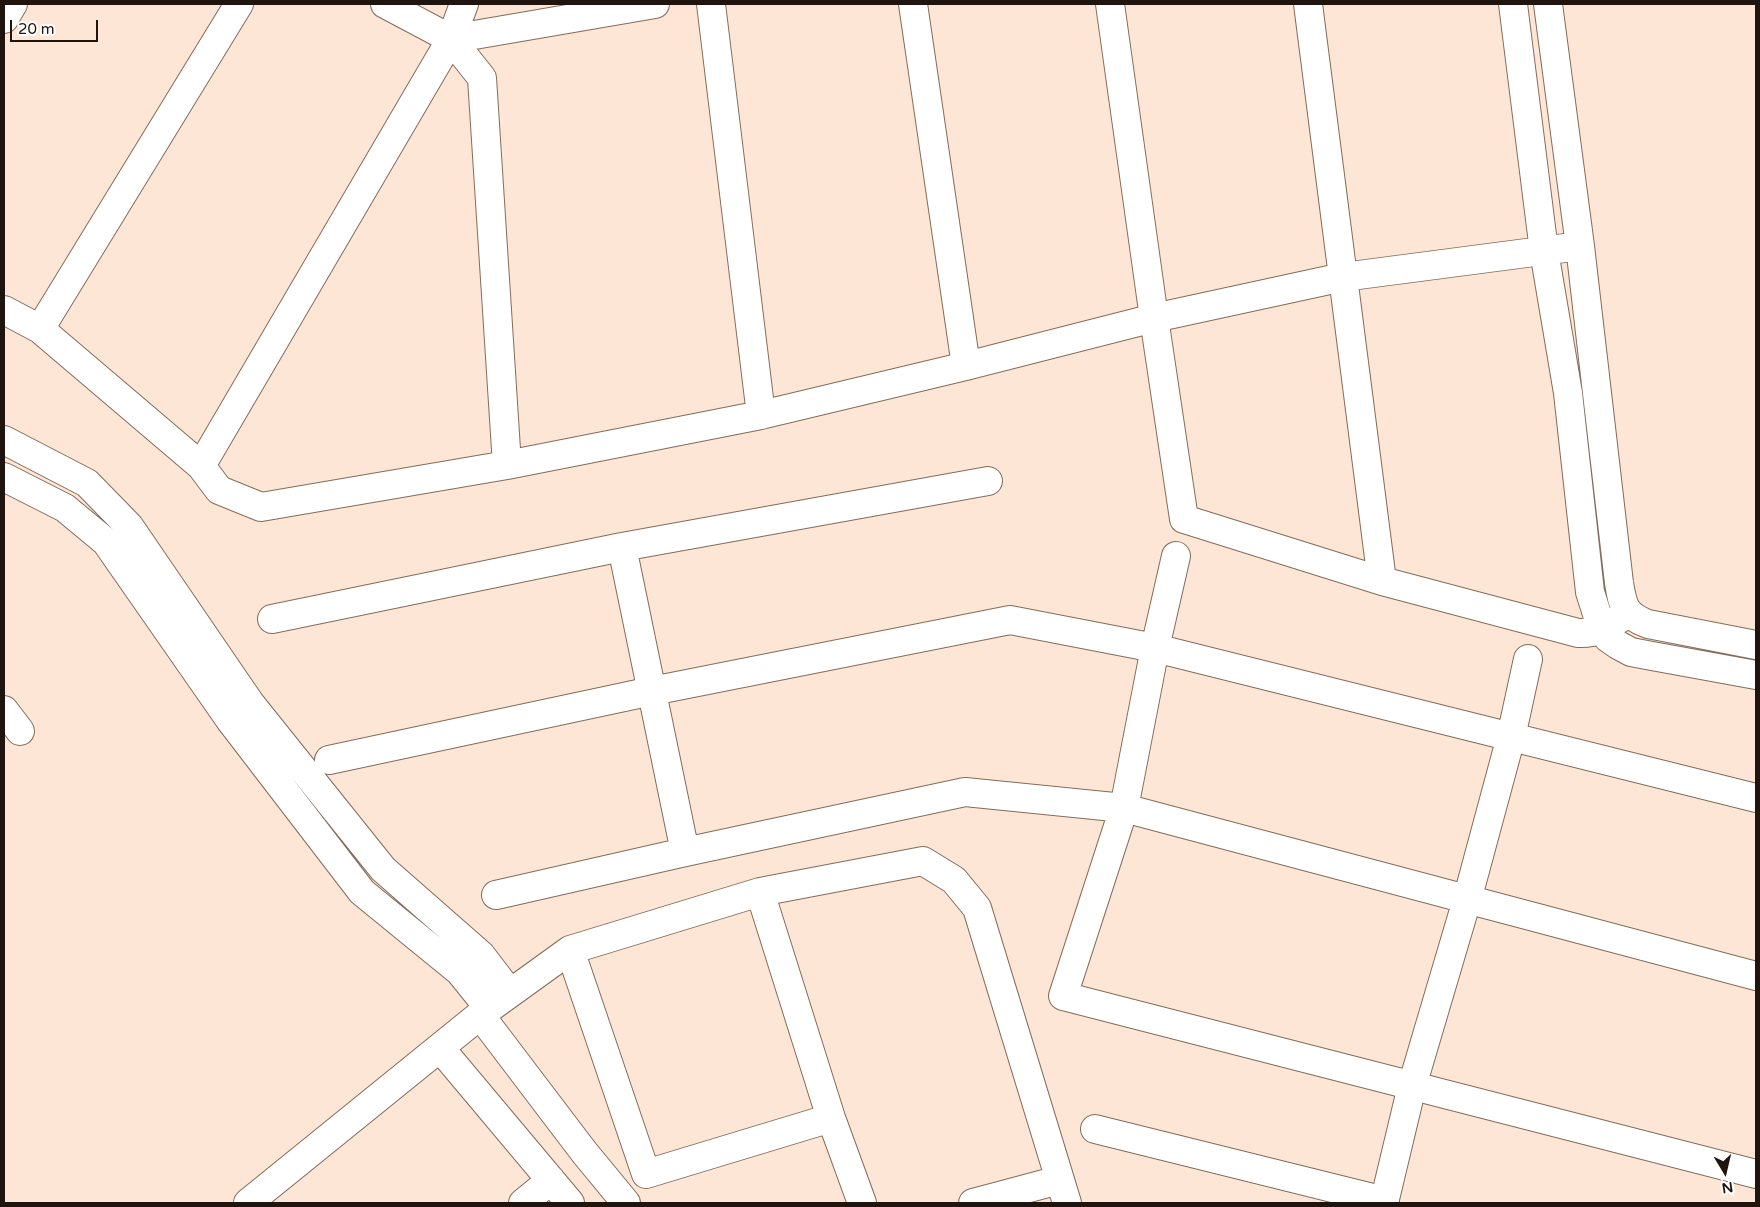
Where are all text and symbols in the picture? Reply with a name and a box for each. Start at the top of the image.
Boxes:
scale bar [12,10,100,42]
text: 20 m [18,20,55,38]
north arrow [1700,1147,1750,1197]
text: N [1721,1178,1734,1197]

